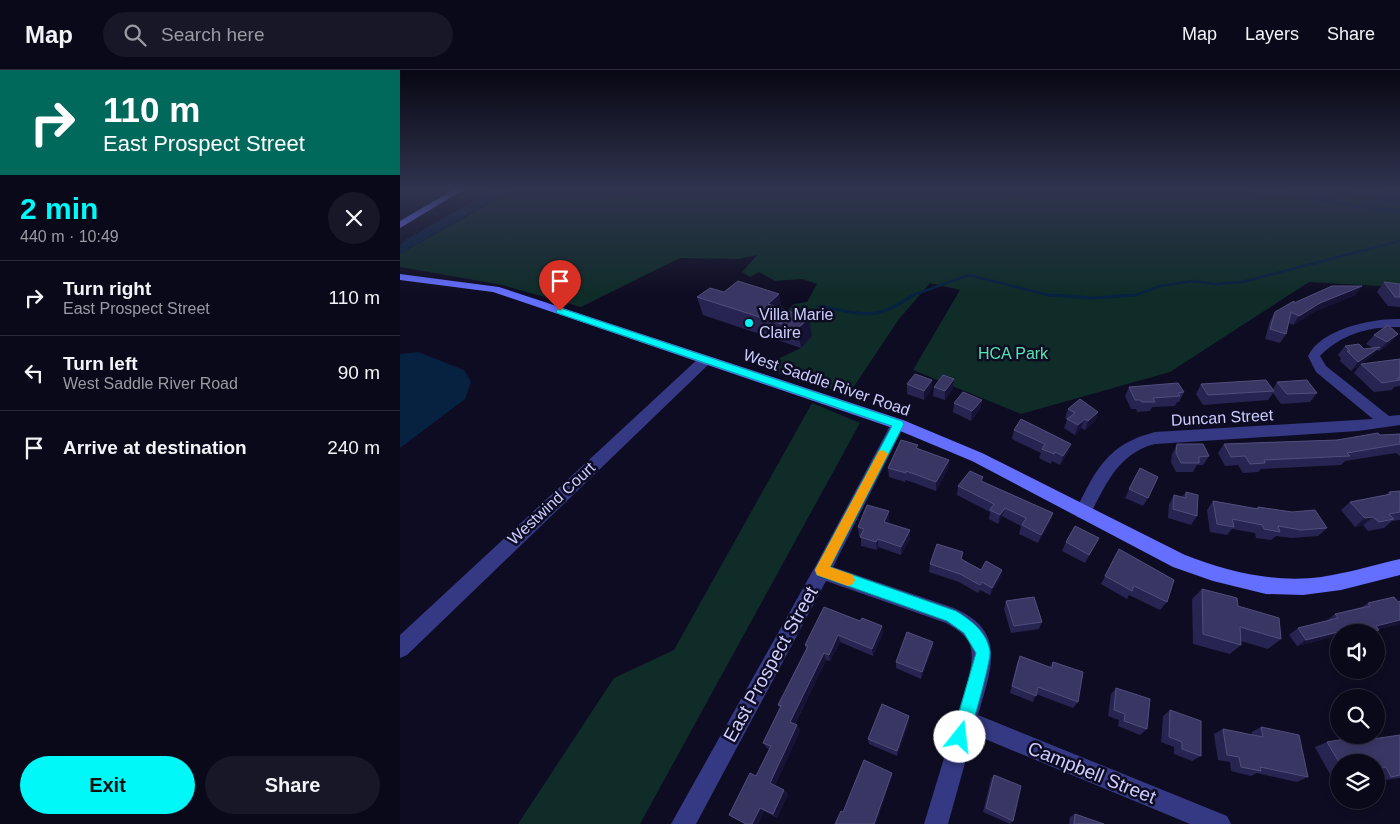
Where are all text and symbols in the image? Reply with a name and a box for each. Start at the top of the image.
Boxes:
search box [103,12,453,57]
text: Map [25,21,73,48]
icon: search [121,21,149,49]
text: Search here [161,24,265,45]
text: Map [1182,24,1217,44]
text: Layers [1245,24,1299,44]
text: Share [1327,24,1375,44]
icon: right [20,90,85,155]
text: 110 m [103,90,200,129]
text: East Prospect Street [103,131,305,156]
text: 2 min [20,192,98,225]
button: close [328,192,380,244]
text: 440 m · 10:49 [20,228,119,245]
pin [539,260,581,311]
icon: arrive [546,267,574,295]
text: Turn right [63,278,151,299]
icon: right [20,284,48,312]
text: 110 m [329,287,380,308]
text: East Prospect Street [63,300,210,317]
place label: Villa Marie Claire [759,306,834,341]
marker: Villa Marie Claire [743,317,755,329]
park label: HCA Park [978,345,1049,362]
street label: West Saddle River Road [741,346,912,419]
text: Turn left [63,353,138,374]
icon: left [20,359,48,387]
text: 90 m [338,362,380,383]
text: West Saddle River Road [63,375,238,392]
street label: Duncan Street [1171,406,1274,429]
icon: arrive [20,434,48,462]
text: Arrive at destination [63,437,247,458]
text: 240 m [327,437,380,458]
street label: Westwind Court [504,458,599,548]
street label: East Prospect Street [719,582,822,746]
map controls [1330,624,1385,809]
button: sound [1330,624,1385,679]
button: search [1330,689,1385,744]
position arrow [933,710,985,762]
street label: Campbell Street [1025,737,1160,808]
button: layers [1330,754,1385,809]
button: Exit [20,756,195,814]
button: Share [205,756,380,814]

